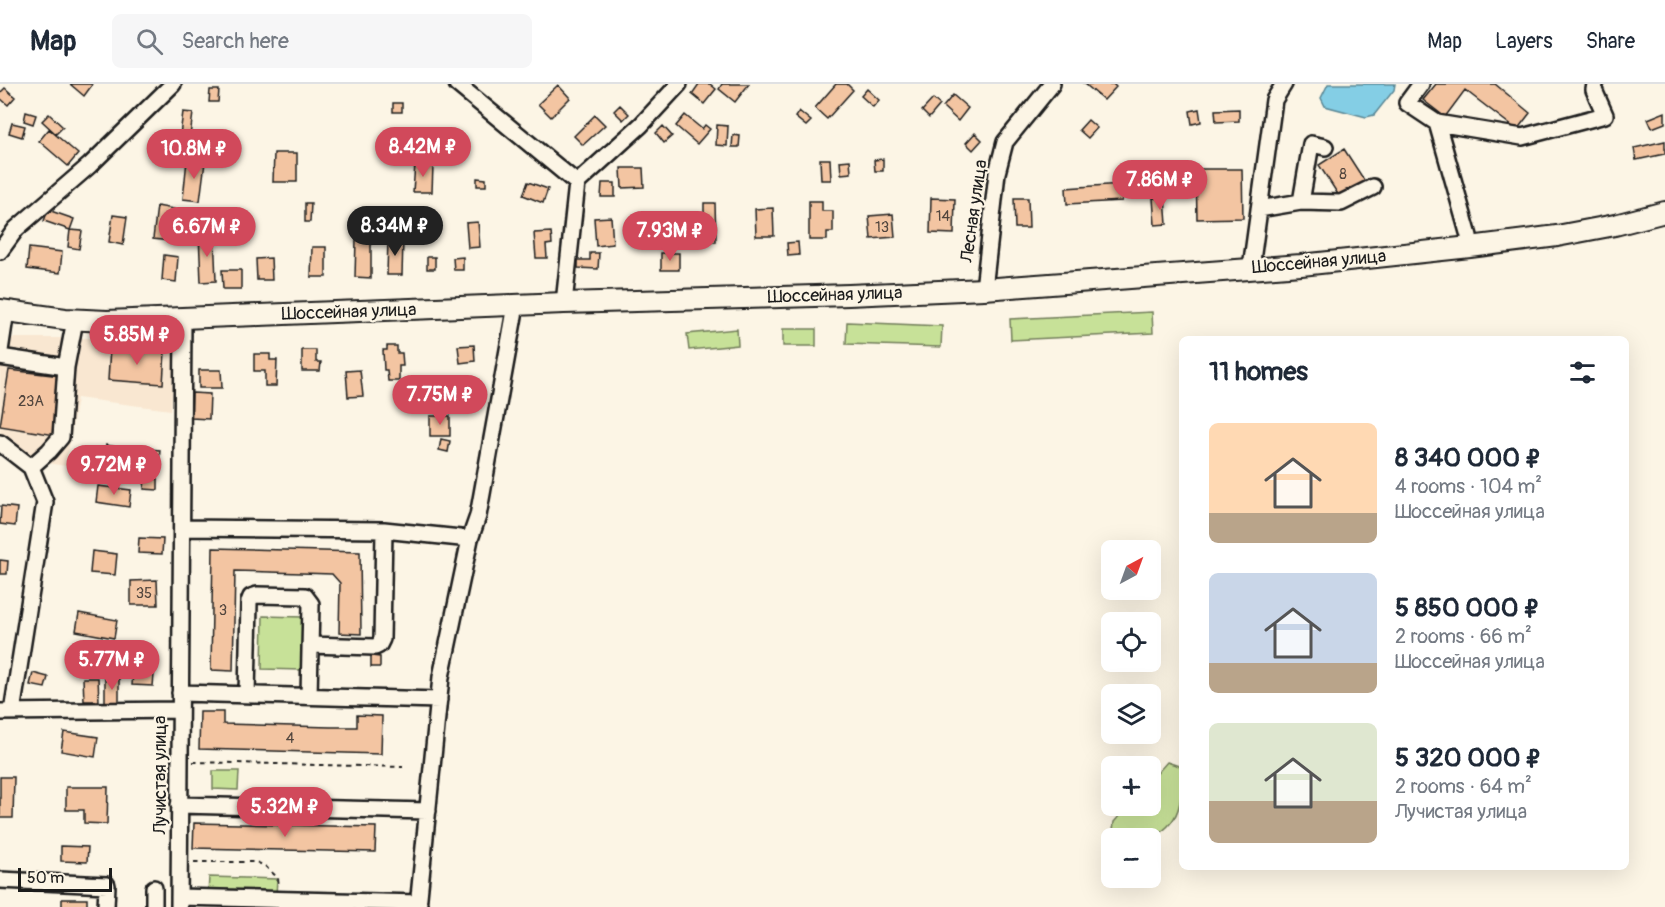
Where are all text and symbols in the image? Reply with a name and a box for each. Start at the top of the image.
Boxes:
search box [112,14,532,68]
text: Map [30,24,76,59]
icon: search [133,25,166,58]
text: Search here [181,27,289,55]
text: Map [1427,28,1462,55]
text: Layers [1495,28,1553,55]
text: Share [1586,28,1635,55]
pin: 8.42M ₽ [368,127,478,178]
pin: 10.8M ₽ [139,129,249,180]
text: 8.42M ₽ [389,134,457,159]
text: 10.8M ₽ [161,136,227,161]
street label: Лесная улица [955,158,993,265]
pin: 7.86M ₽ [1105,160,1215,211]
house number: 8 [1339,165,1347,184]
text: 7.86M ₽ [1126,167,1194,192]
pin: 8.34M ₽ [340,206,450,257]
pin: 6.67M ₽ [152,207,262,258]
house number: 14 [936,207,951,226]
pin: 7.93M ₽ [615,211,725,262]
text: 8.34M ₽ [361,213,429,238]
text: 6.67M ₽ [173,214,241,239]
text: 7.93M ₽ [636,218,704,243]
house number: 13 [875,218,889,237]
street label: Шоссейная улица [1251,245,1387,279]
street label: Шоссейная улица [767,281,903,309]
street label: Шоссейная улица [281,298,417,326]
pin: 5.85M ₽ [82,315,192,366]
text: 5.85M ₽ [104,322,170,347]
text: 11 homes [1209,356,1308,388]
icon: filters [1566,356,1599,389]
pin: 7.75M ₽ [385,375,495,426]
text: 7.75M ₽ [406,382,474,407]
house number: 23А [18,392,44,411]
text: 8 340 000 ₽ [1395,442,1541,474]
pin: 9.72M ₽ [59,445,169,496]
icon: home [1257,447,1329,519]
text: 9.72M ₽ [80,452,148,477]
text: 4 rooms · 104 m² [1395,474,1542,499]
text: Шоссейная улица [1395,499,1545,524]
north arrow [1101,540,1161,600]
map controls [1101,540,1161,888]
house number: 35 [136,584,152,603]
text: 5 850 000 ₽ [1395,592,1540,624]
icon: home [1257,597,1329,669]
house number: 3 [219,601,227,620]
button: locate [1101,612,1161,672]
text: 2 rooms · 66 m² [1395,624,1532,649]
pin: 5.77M ₽ [57,640,167,691]
text: 5.77M ₽ [78,647,146,672]
text: Шоссейная улица [1395,649,1545,674]
button: layers [1101,684,1161,744]
street label: Лучистая улица [149,716,172,835]
house number: 4 [286,729,295,748]
text: 5 320 000 ₽ [1395,742,1542,774]
icon: home [1257,747,1329,819]
button: + [1101,756,1161,816]
text: 2 rooms · 64 m² [1395,774,1532,799]
pin: 5.32M ₽ [230,787,340,838]
text: 5.32M ₽ [251,794,319,819]
text: Лучистая улица [1395,799,1527,824]
button: − [1101,828,1161,888]
scale bar [18,865,112,892]
text: 50 m [27,868,64,888]

